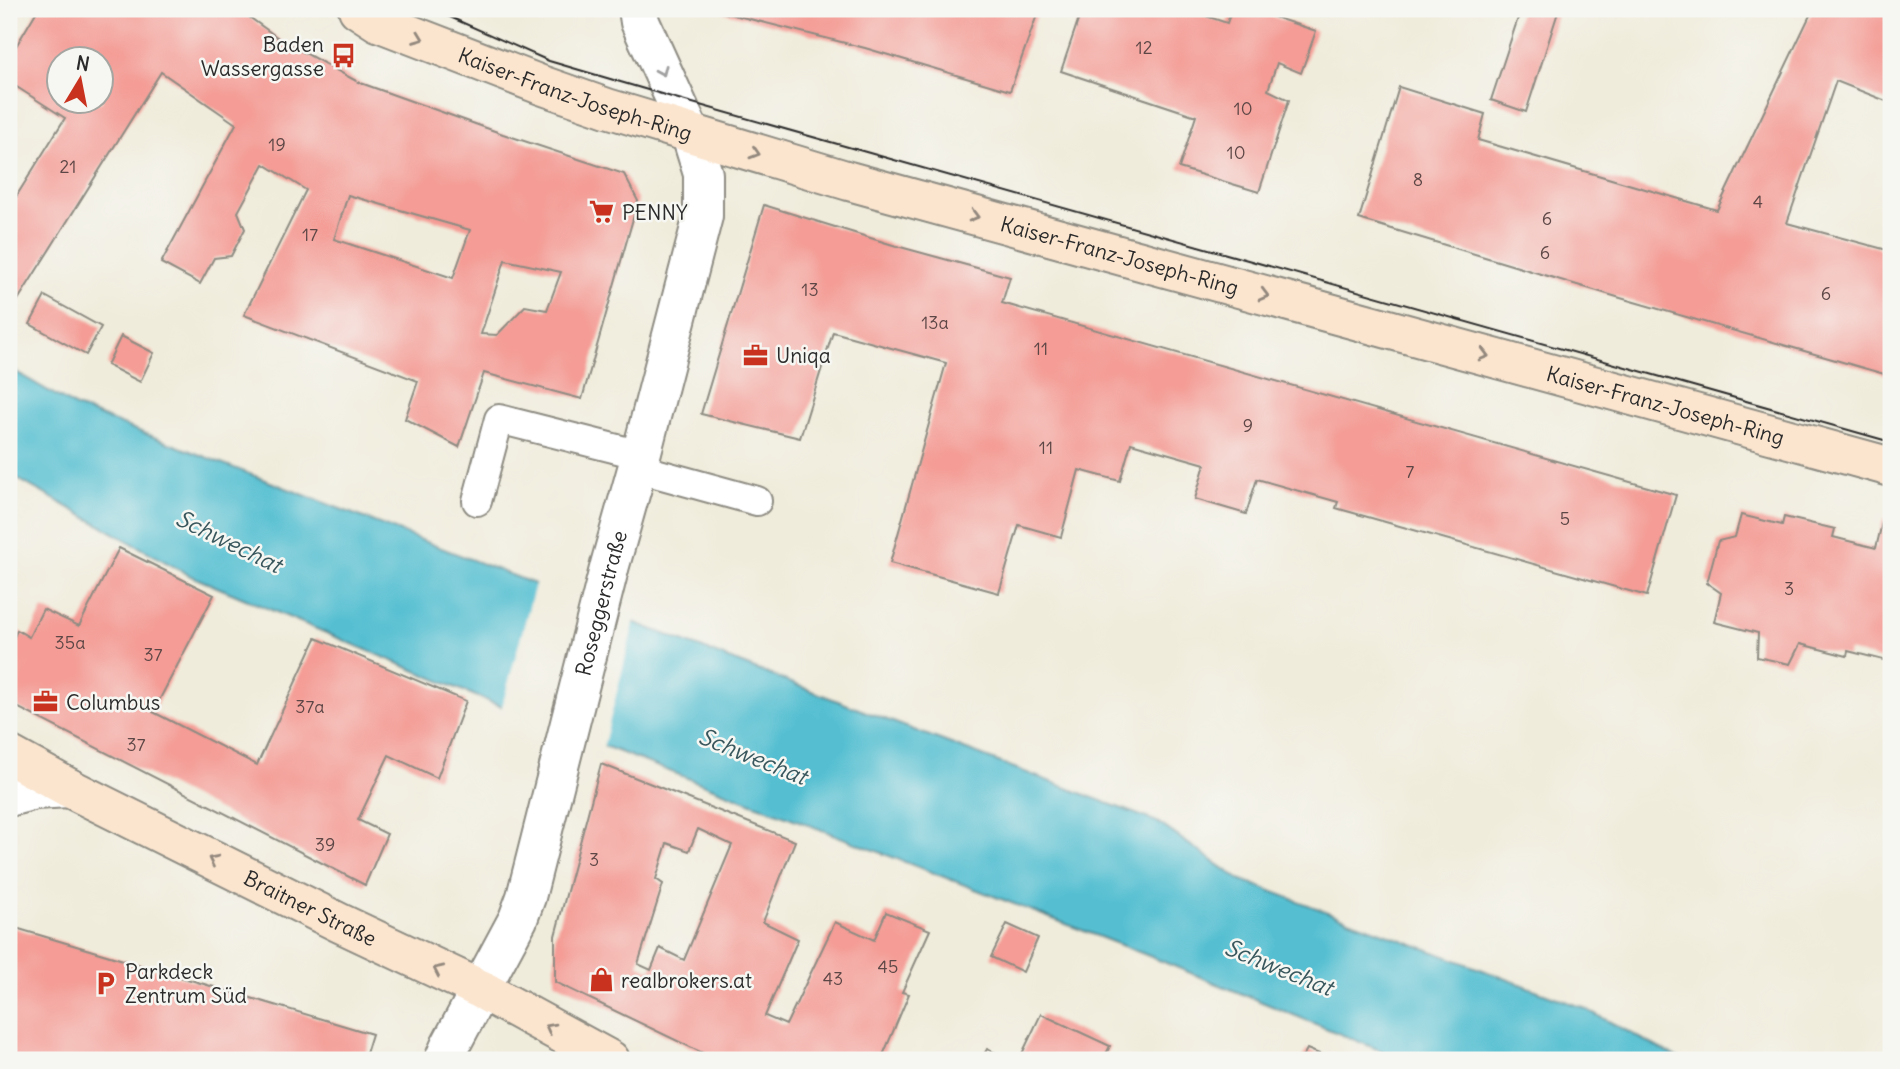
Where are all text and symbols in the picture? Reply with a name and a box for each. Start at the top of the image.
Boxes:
one-way arrow [412,30,424,44]
place label: Baden Wassergasse [201,31,324,82]
house number: 12 [1135,36,1153,59]
street label: Kaiser-Franz-Joseph-Ring [455,41,696,146]
bus stop icon: Baden Wassergasse [330,42,358,70]
north arrow [46,46,116,116]
text: N [74,50,92,76]
one-way arrow [654,64,668,76]
house number: 10 [1234,97,1253,120]
house number: 19 [268,133,286,156]
house number: 10 [1227,141,1246,164]
one-way arrow [749,145,761,159]
house number: 21 [59,155,77,178]
house number: 8 [1413,168,1423,191]
house number: 4 [1753,190,1763,213]
supermarket icon: PENNY [588,198,616,226]
place label: PENNY [622,199,688,226]
house number: 6 [1542,207,1552,230]
one-way arrow [968,208,980,222]
street label: Kaiser-Franz-Joseph-Ring [998,210,1242,301]
house number: 17 [302,223,318,246]
house number: 6 [1540,241,1550,264]
house number: 13 [801,278,819,301]
house number: 6 [1821,282,1831,305]
one-way arrow [1258,287,1270,301]
house number: 13a [921,311,949,334]
house number: 11 [1034,337,1048,360]
office icon: Uniqa [742,341,770,369]
place label: Uniqa [776,342,831,369]
one-way arrow [1478,347,1490,362]
street label: Kaiser-Franz-Joseph-Ring [1543,360,1788,451]
house number: 9 [1243,414,1253,437]
house number: 11 [1039,436,1053,459]
house number: 7 [1406,460,1415,483]
water label: Schwechat [171,503,289,580]
house number: 5 [1560,507,1570,530]
street label: Roseggerstraße [569,527,633,679]
house number: 3 [1784,577,1794,600]
house number: 35a [55,631,85,654]
house number: 37 [143,643,163,666]
office icon: Columbus [32,688,60,716]
place label: Columbus [66,689,160,716]
house number: 37a [295,695,325,718]
water label: Schwechat [695,721,814,792]
house number: 37 [126,733,146,756]
house number: 39 [315,833,335,856]
house number: 3 [589,848,599,871]
one-way arrow [208,854,220,868]
street label: Braitner Straße [240,864,381,952]
water label: Schwechat [1221,932,1340,1003]
house number: 45 [878,955,898,978]
place label: Parkdeck Zentrum Süd [125,958,247,1009]
one-way arrow [433,964,445,978]
shop icon: realbrokers.at [587,966,615,994]
place label: realbrokers.at [621,967,752,994]
house number: 43 [823,967,843,990]
parking icon: Parkdeck Zentrum Süd [91,969,119,997]
one-way arrow [545,1023,557,1036]

